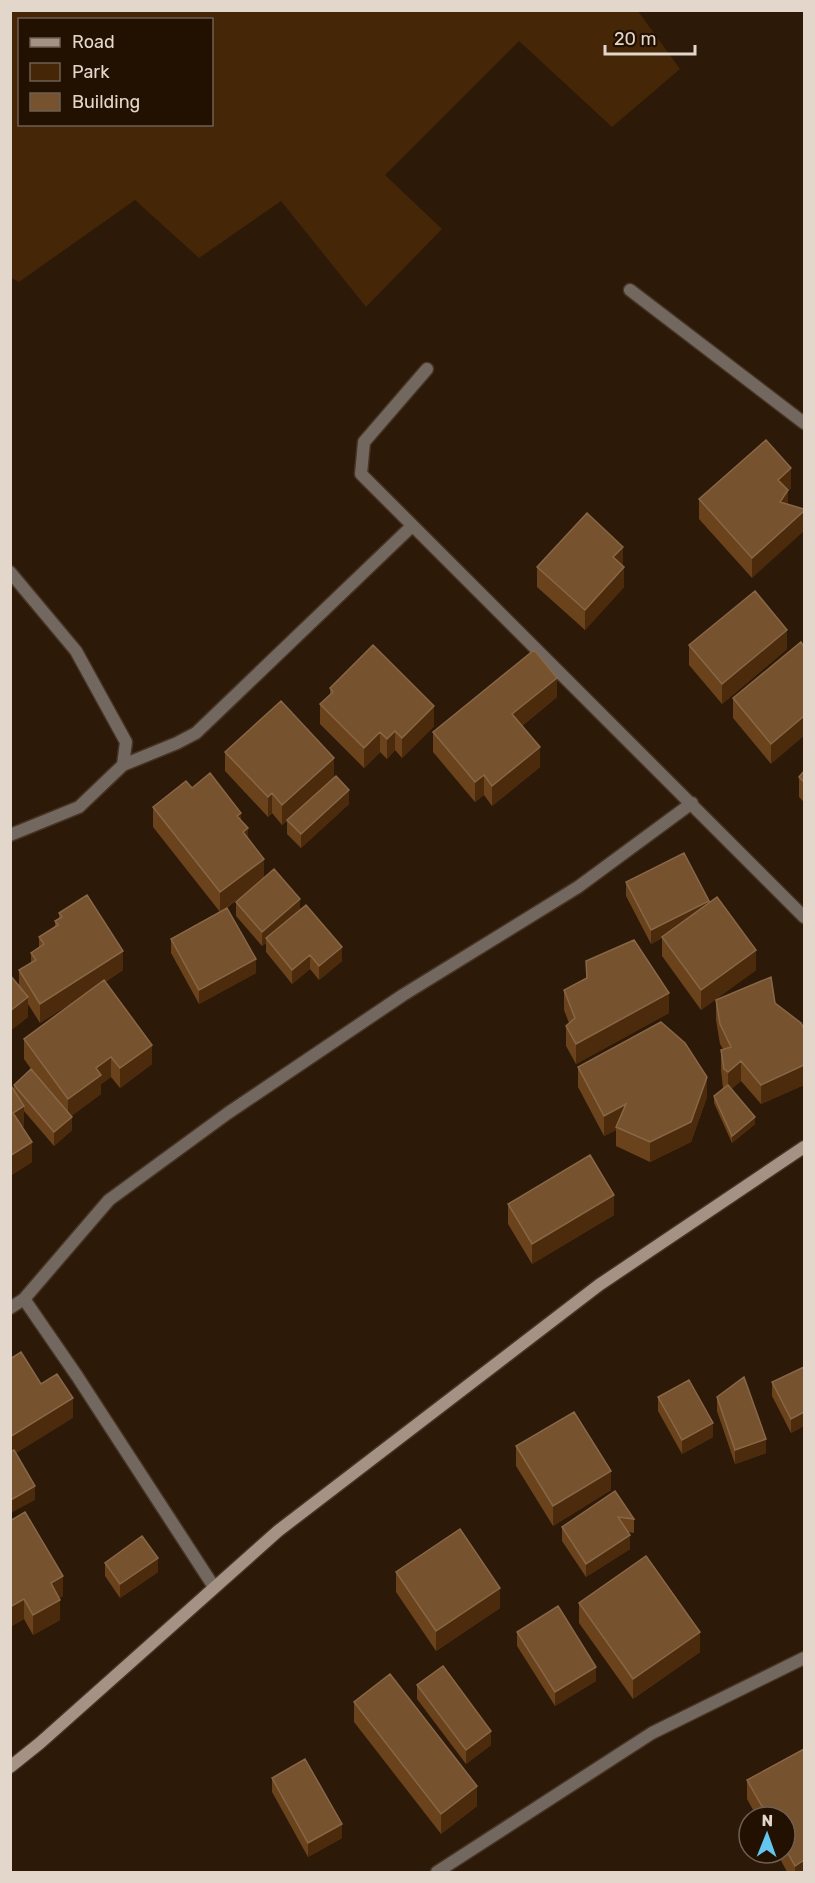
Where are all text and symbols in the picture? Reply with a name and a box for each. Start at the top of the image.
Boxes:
legend [18,18,213,126]
scale bar [605,18,695,56]
text: 20 m [614,28,656,50]
text: Road [72,31,115,53]
text: Park [72,61,110,83]
text: Building [72,91,140,113]
north arrow [737,1805,797,1865]
text: N [761,1811,773,1830]

